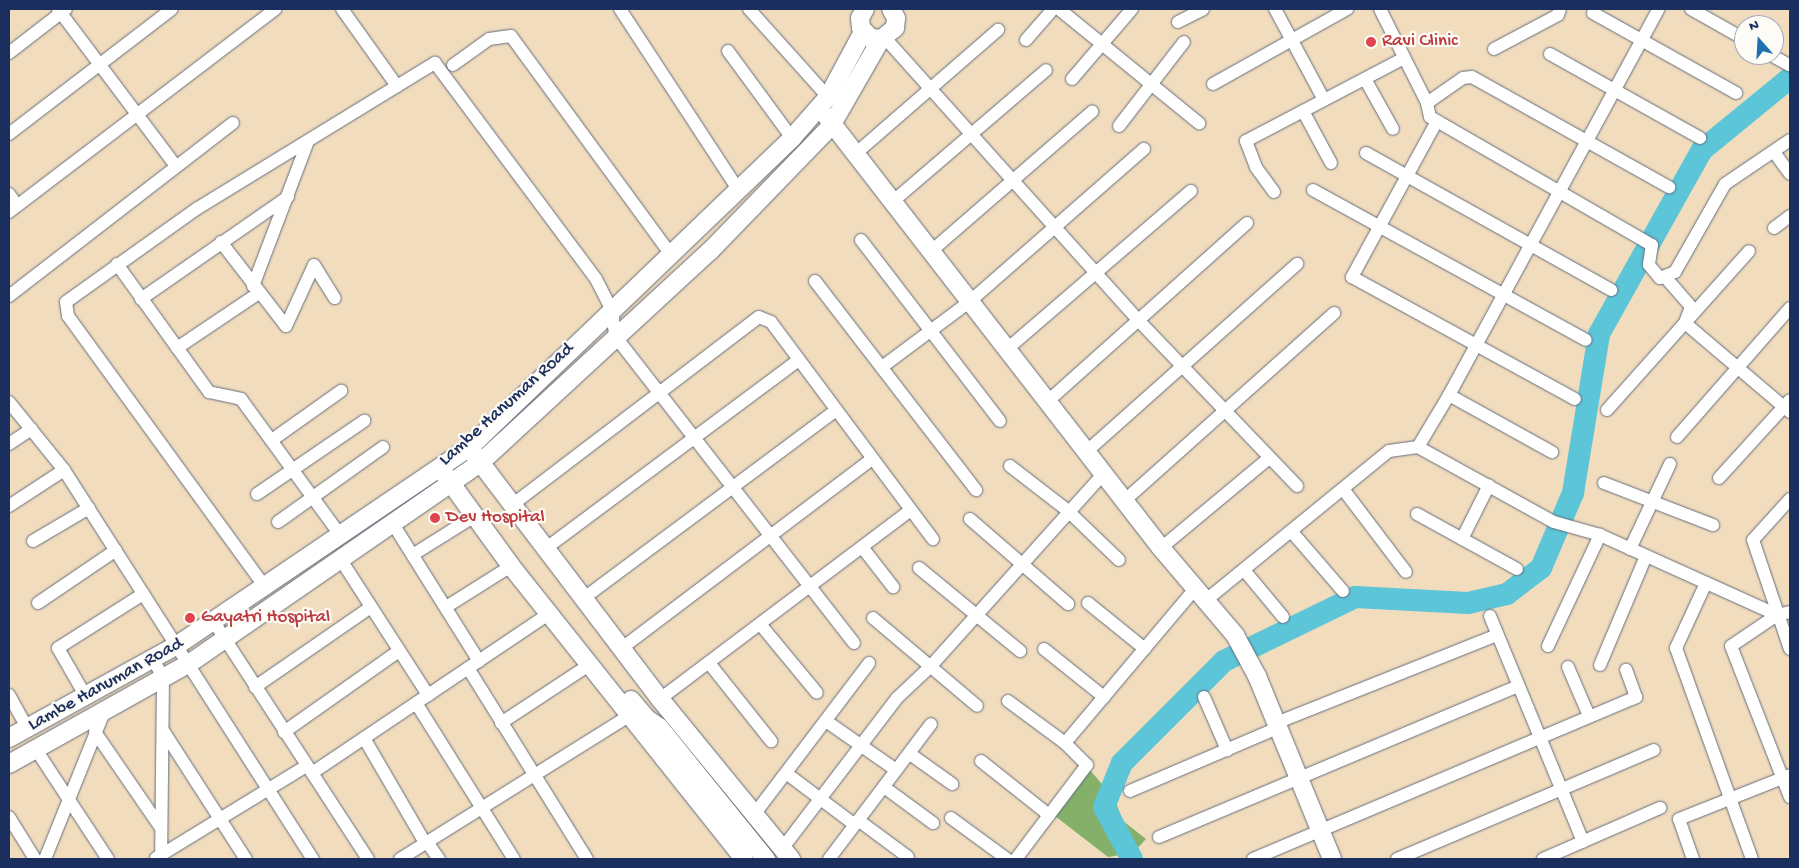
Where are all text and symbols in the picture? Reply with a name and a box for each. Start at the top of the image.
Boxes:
north arrow [1734,15,1784,65]
text: N [1747,17,1761,36]
place label: Ravi Clinic [1382,31,1458,53]
marker: Ravi Clinic [1364,35,1378,49]
street label: Lambe Hanuman Road [435,338,579,472]
place label: Dev Hospital [446,507,545,529]
marker: Dev Hospital [428,511,442,525]
place label: Gayatri Hospital [201,607,330,629]
marker: Gayatri Hospital [183,611,197,625]
street label: Lambe Hanuman Road [25,633,187,737]

